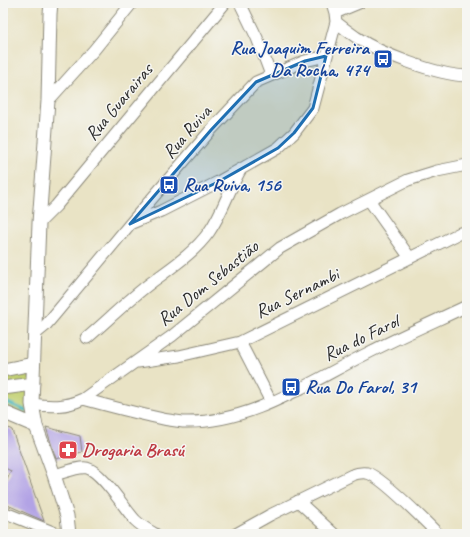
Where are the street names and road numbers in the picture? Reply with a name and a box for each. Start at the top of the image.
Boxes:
street label: Rua Guarairas [80,57,159,145]
street label: Rua Ruiva [157,99,218,164]
street label: Rua Dom Sebastião [152,234,265,331]
street label: Rua Sernambi [251,261,345,324]
street label: Rua do Farol [319,308,406,366]

